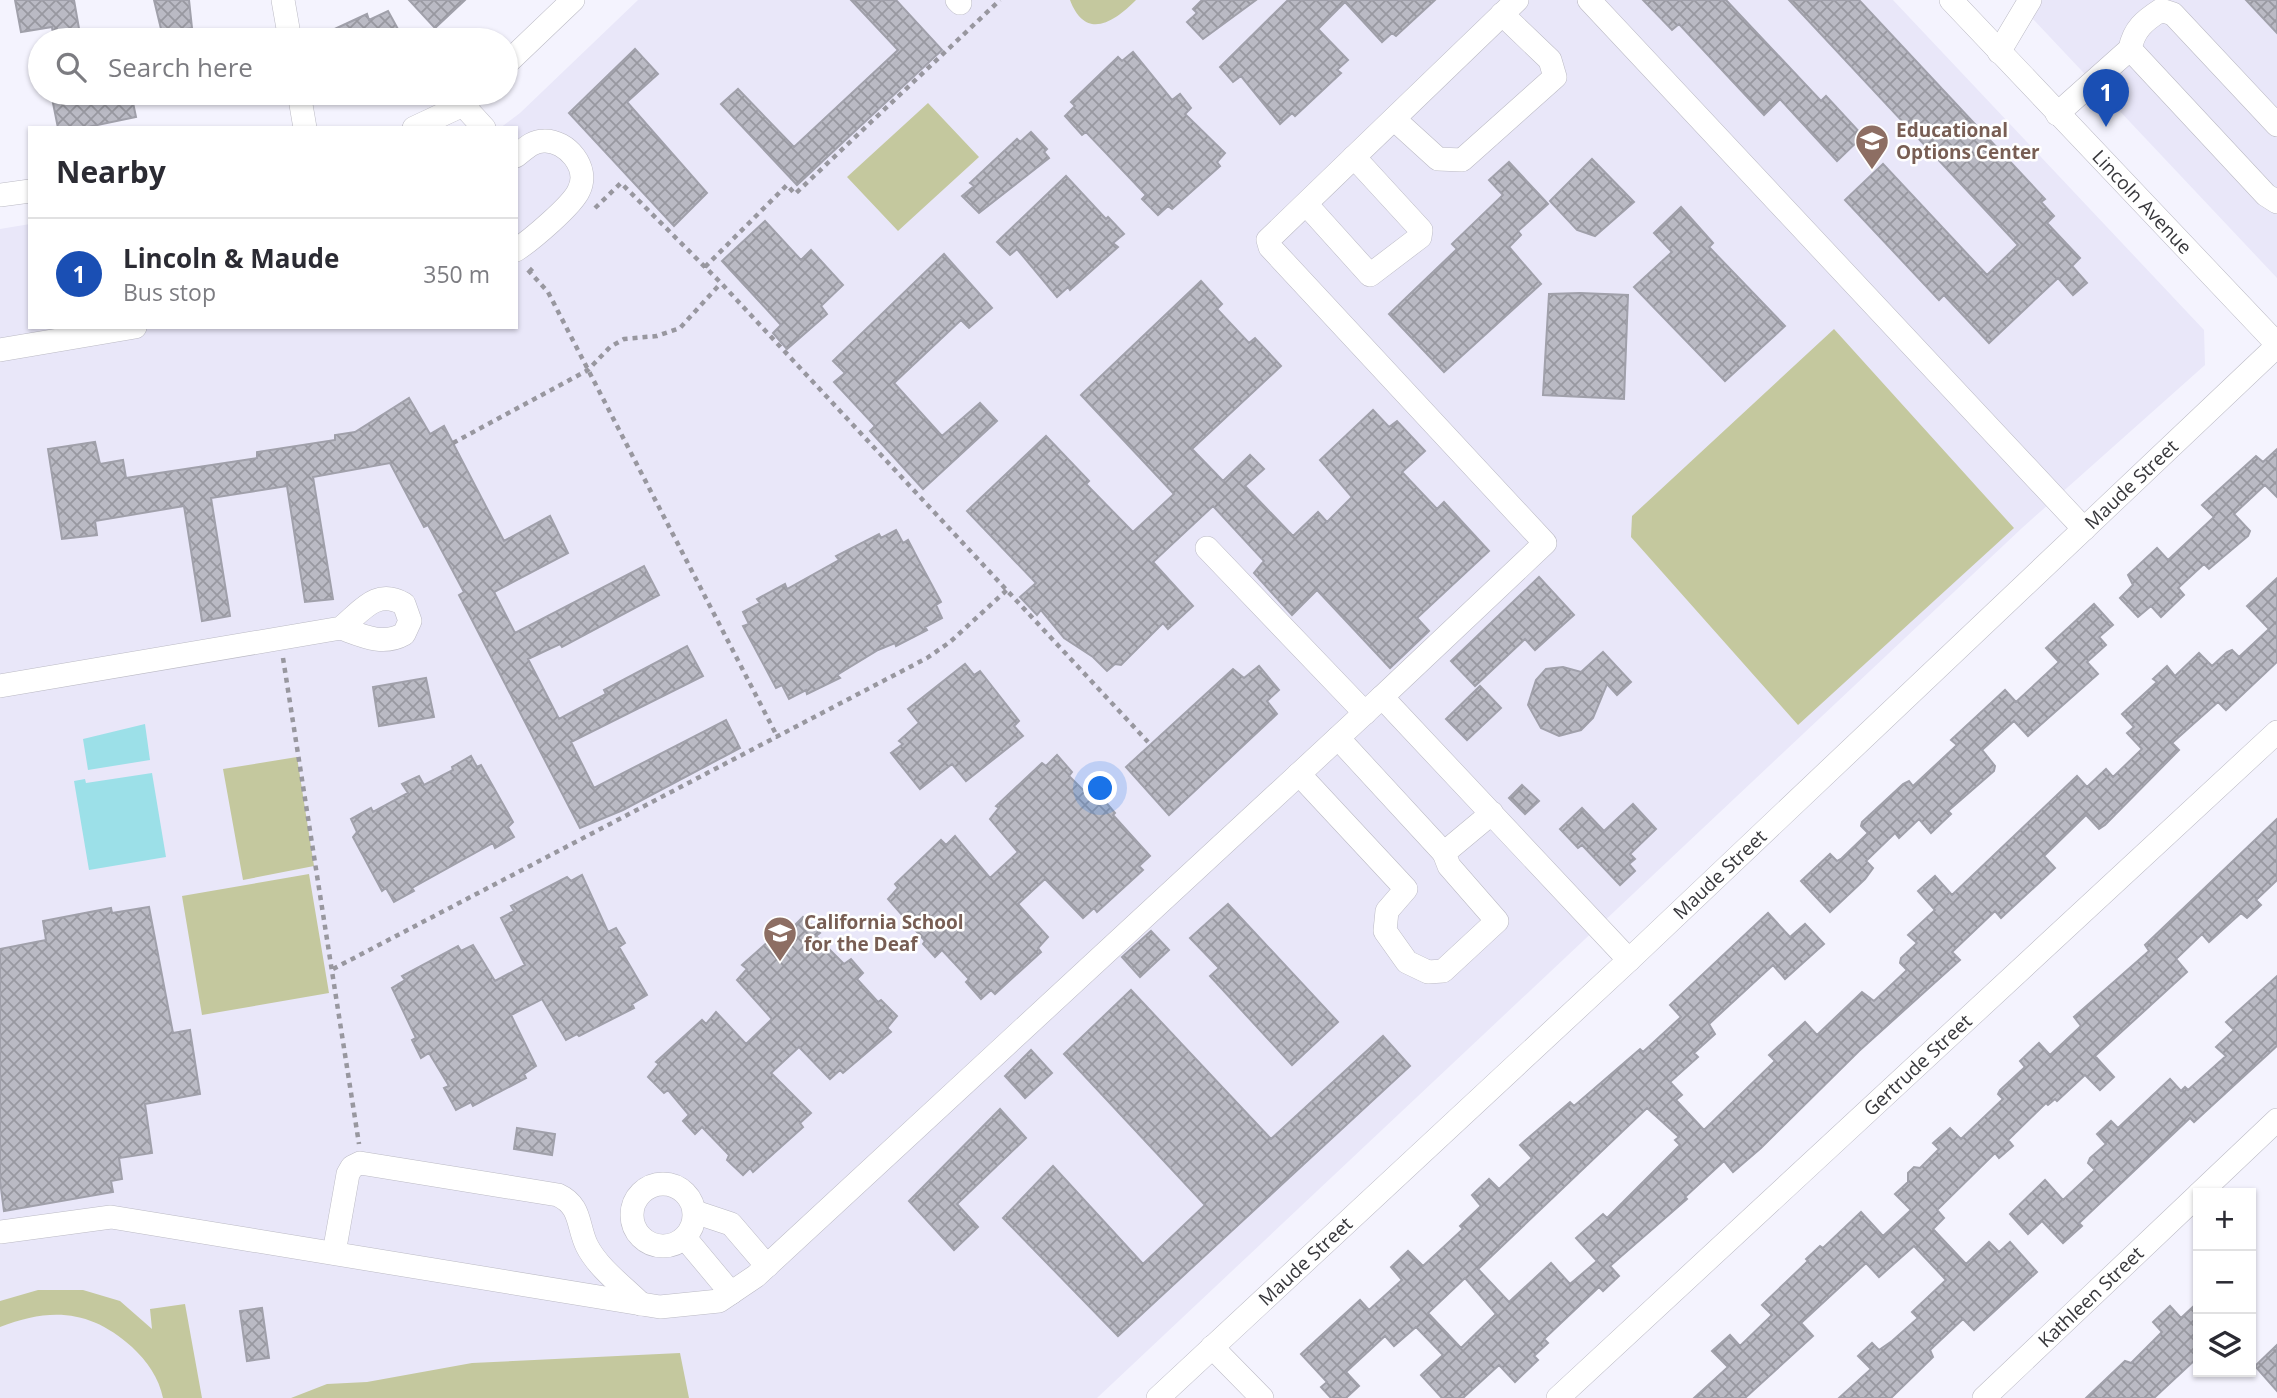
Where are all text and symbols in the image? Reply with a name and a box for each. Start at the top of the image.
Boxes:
search box [28,28,518,105]
icon: search [52,48,90,86]
text: Search here [108,49,253,85]
pin: 1 [2083,69,2129,127]
place label: Educational Options Center [1896,117,2040,165]
school or university icon: Educational Options Center [1853,122,1891,171]
street label: Lincoln Avenue [2087,144,2198,260]
text: Nearby [56,151,166,192]
text: Lincoln & Maude [123,240,339,276]
text: 1 [72,258,86,290]
text: 350 m [423,258,490,290]
text: Bus stop [123,276,216,308]
street label: Maude Street [2079,433,2184,535]
your location [1083,771,1117,805]
street label: Maude Street [1667,823,1772,925]
place label: California School for the Deaf [804,909,964,957]
school or university icon: California School for the Deaf [761,914,799,963]
street label: Gertrude Street [1858,1008,1977,1122]
map controls [2193,1188,2256,1377]
button: + [2193,1188,2256,1251]
street label: Maude Street [1253,1211,1358,1311]
street label: Kathleen Street [2032,1240,2149,1353]
button: − [2193,1251,2256,1314]
button: layers [2193,1314,2256,1377]

